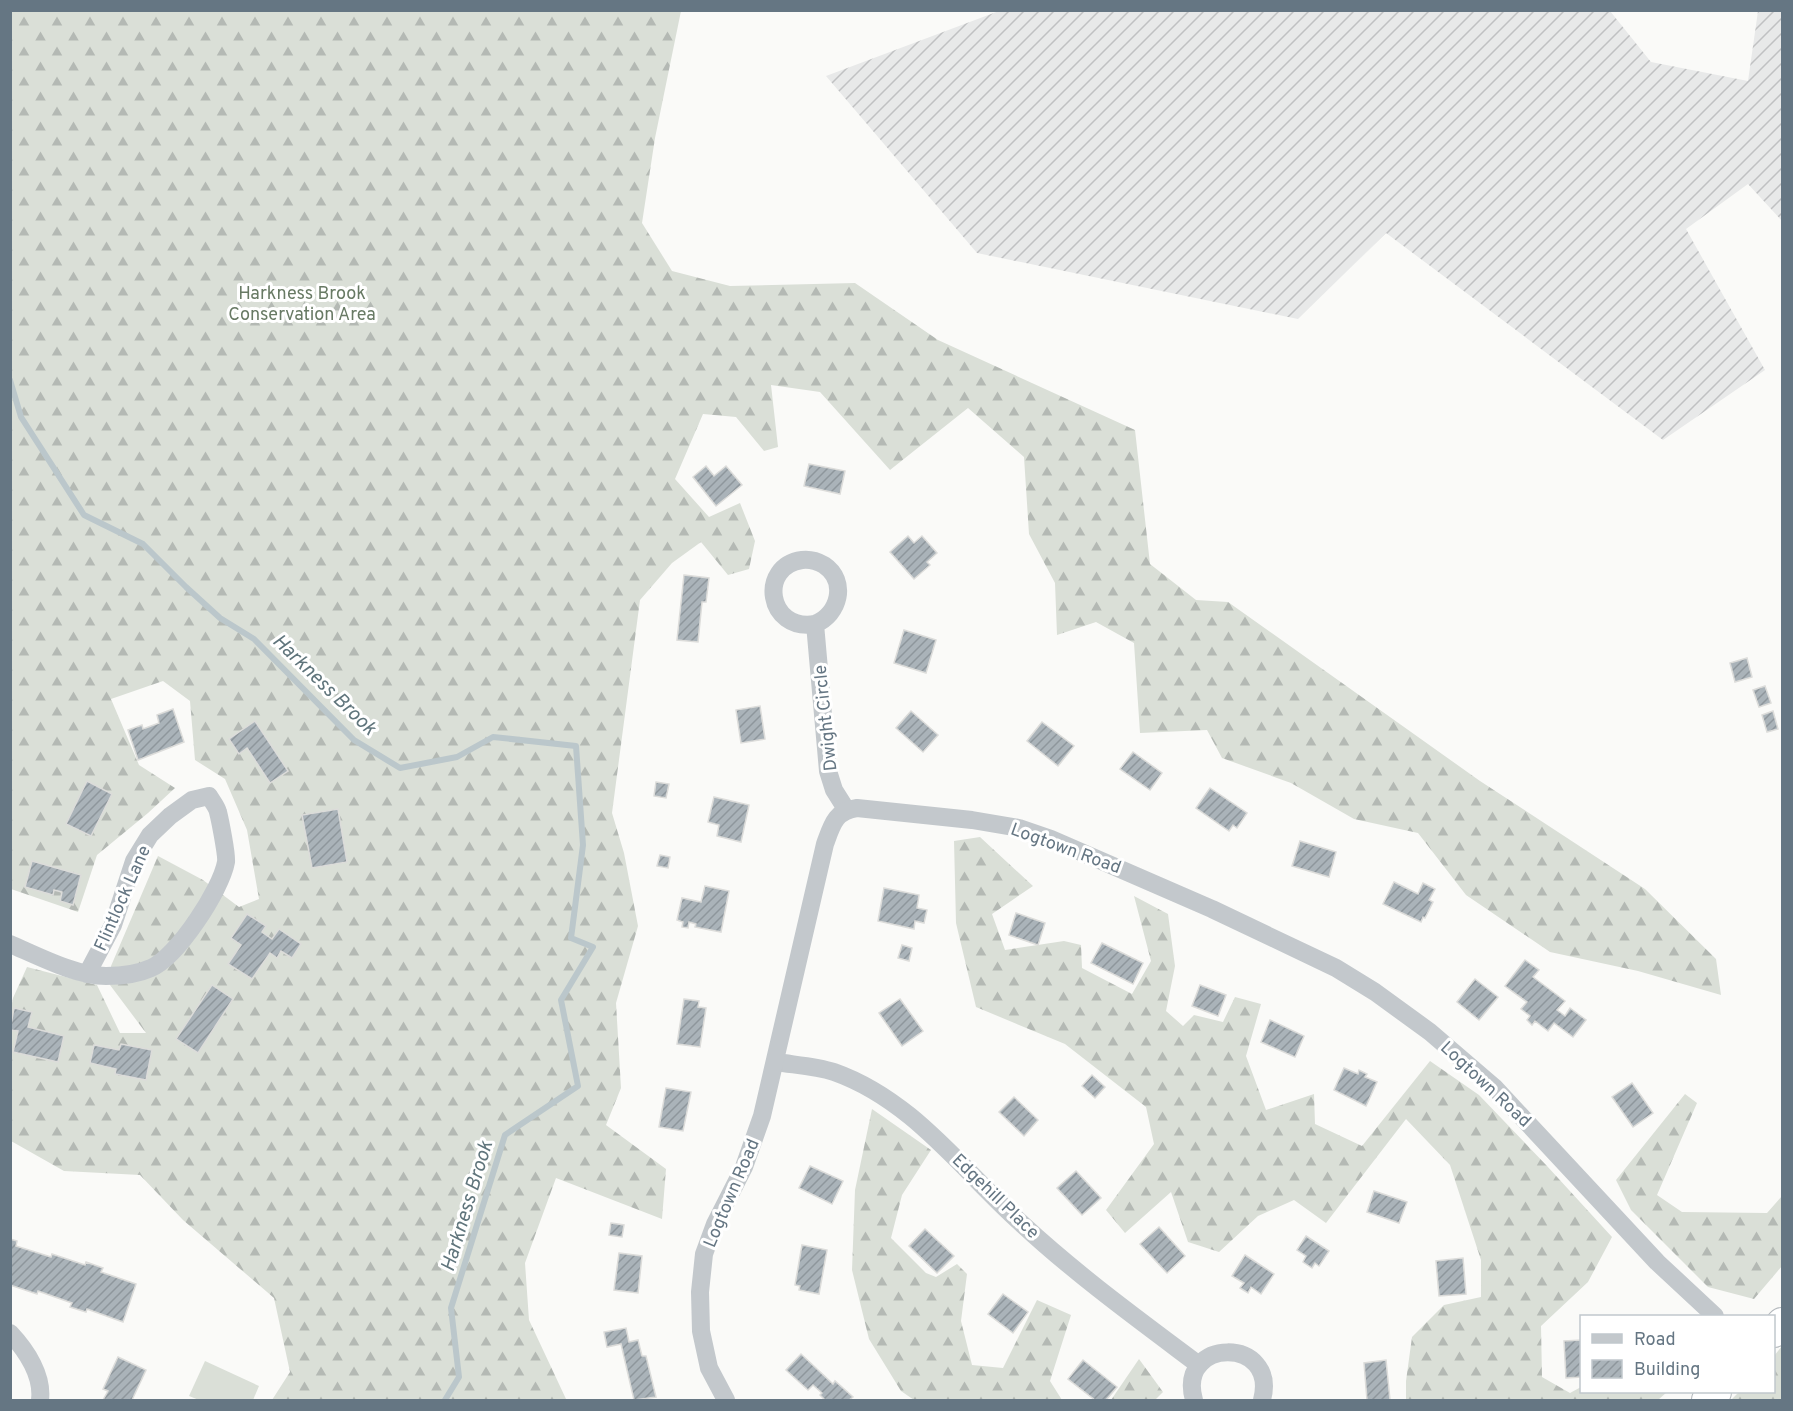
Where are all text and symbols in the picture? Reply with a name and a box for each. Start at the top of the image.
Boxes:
park label: Harkness Brook Conservation Area [228,283,376,327]
water label: Harkness Brook [266,629,382,742]
street label: Dwight Circle [809,664,844,772]
street label: Logtown Road [1007,819,1124,880]
street label: Flintlock Lane [90,842,157,955]
street label: Logtown Road [1435,1037,1535,1133]
street label: Logtown Road [699,1136,766,1251]
water label: Harkness Brook [436,1137,500,1275]
street label: Edgehill Place [946,1150,1044,1245]
legend [1580,1315,1775,1393]
text: Road [1634,1329,1676,1352]
text: Building [1634,1359,1700,1382]

